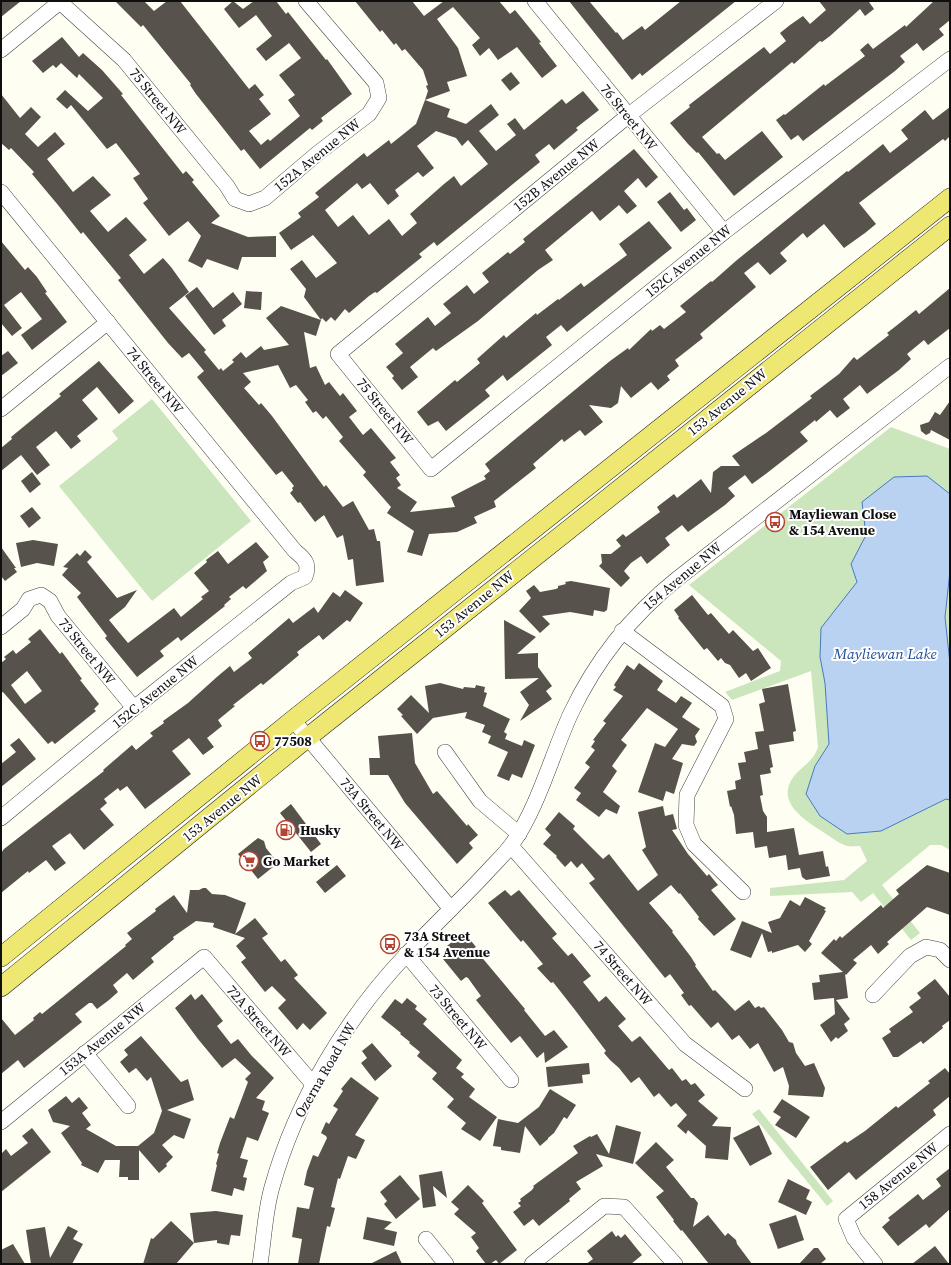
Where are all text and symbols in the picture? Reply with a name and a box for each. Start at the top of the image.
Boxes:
street label: 75 Street NW [125,63,191,139]
street label: 76 Street NW [596,79,662,155]
street label: 152A Avenue NW [269,113,365,196]
street label: 152B Avenue NW [508,134,604,216]
street label: 152C Avenue NW [640,220,736,302]
street label: 74 Street NW [122,342,188,418]
street label: 153 Avenue NW [683,363,771,440]
street label: 75 Street NW [352,373,418,449]
place label: Mayliewan Close & 154 Avenue [789,504,896,540]
bus stop icon: Mayliewan Close & 154 Avenue [764,511,786,533]
street label: 154 Avenue NW [638,537,726,615]
street label: 153 Avenue NW [430,565,518,642]
street label: 73 Street NW [54,613,120,689]
water label: Mayliewan Lake [832,643,937,664]
street label: 152C Avenue NW [107,651,203,733]
bus stop icon: 77508 [249,730,271,752]
place label: 77508 [274,731,312,751]
street label: 153 Avenue NW [178,769,266,846]
street label: 73A Street NW [335,773,409,855]
fuel station icon: Husky [275,819,297,841]
place label: Husky [300,820,341,840]
supermarket icon: Go Market [238,850,260,872]
place label: Go Market [263,851,331,871]
place label: 73A Street & 154 Avenue [404,926,490,962]
bus stop icon: 73A Street & 154 Avenue [379,933,401,955]
street label: 74 Street NW [589,936,657,1010]
street label: 73 Street NW [424,980,492,1055]
street label: 72A Street NW [222,981,296,1062]
street label: 153A Avenue NW [54,997,150,1080]
street label: Ozerna Road NW [290,1018,361,1121]
street label: 158 Avenue NW [854,1137,942,1214]

